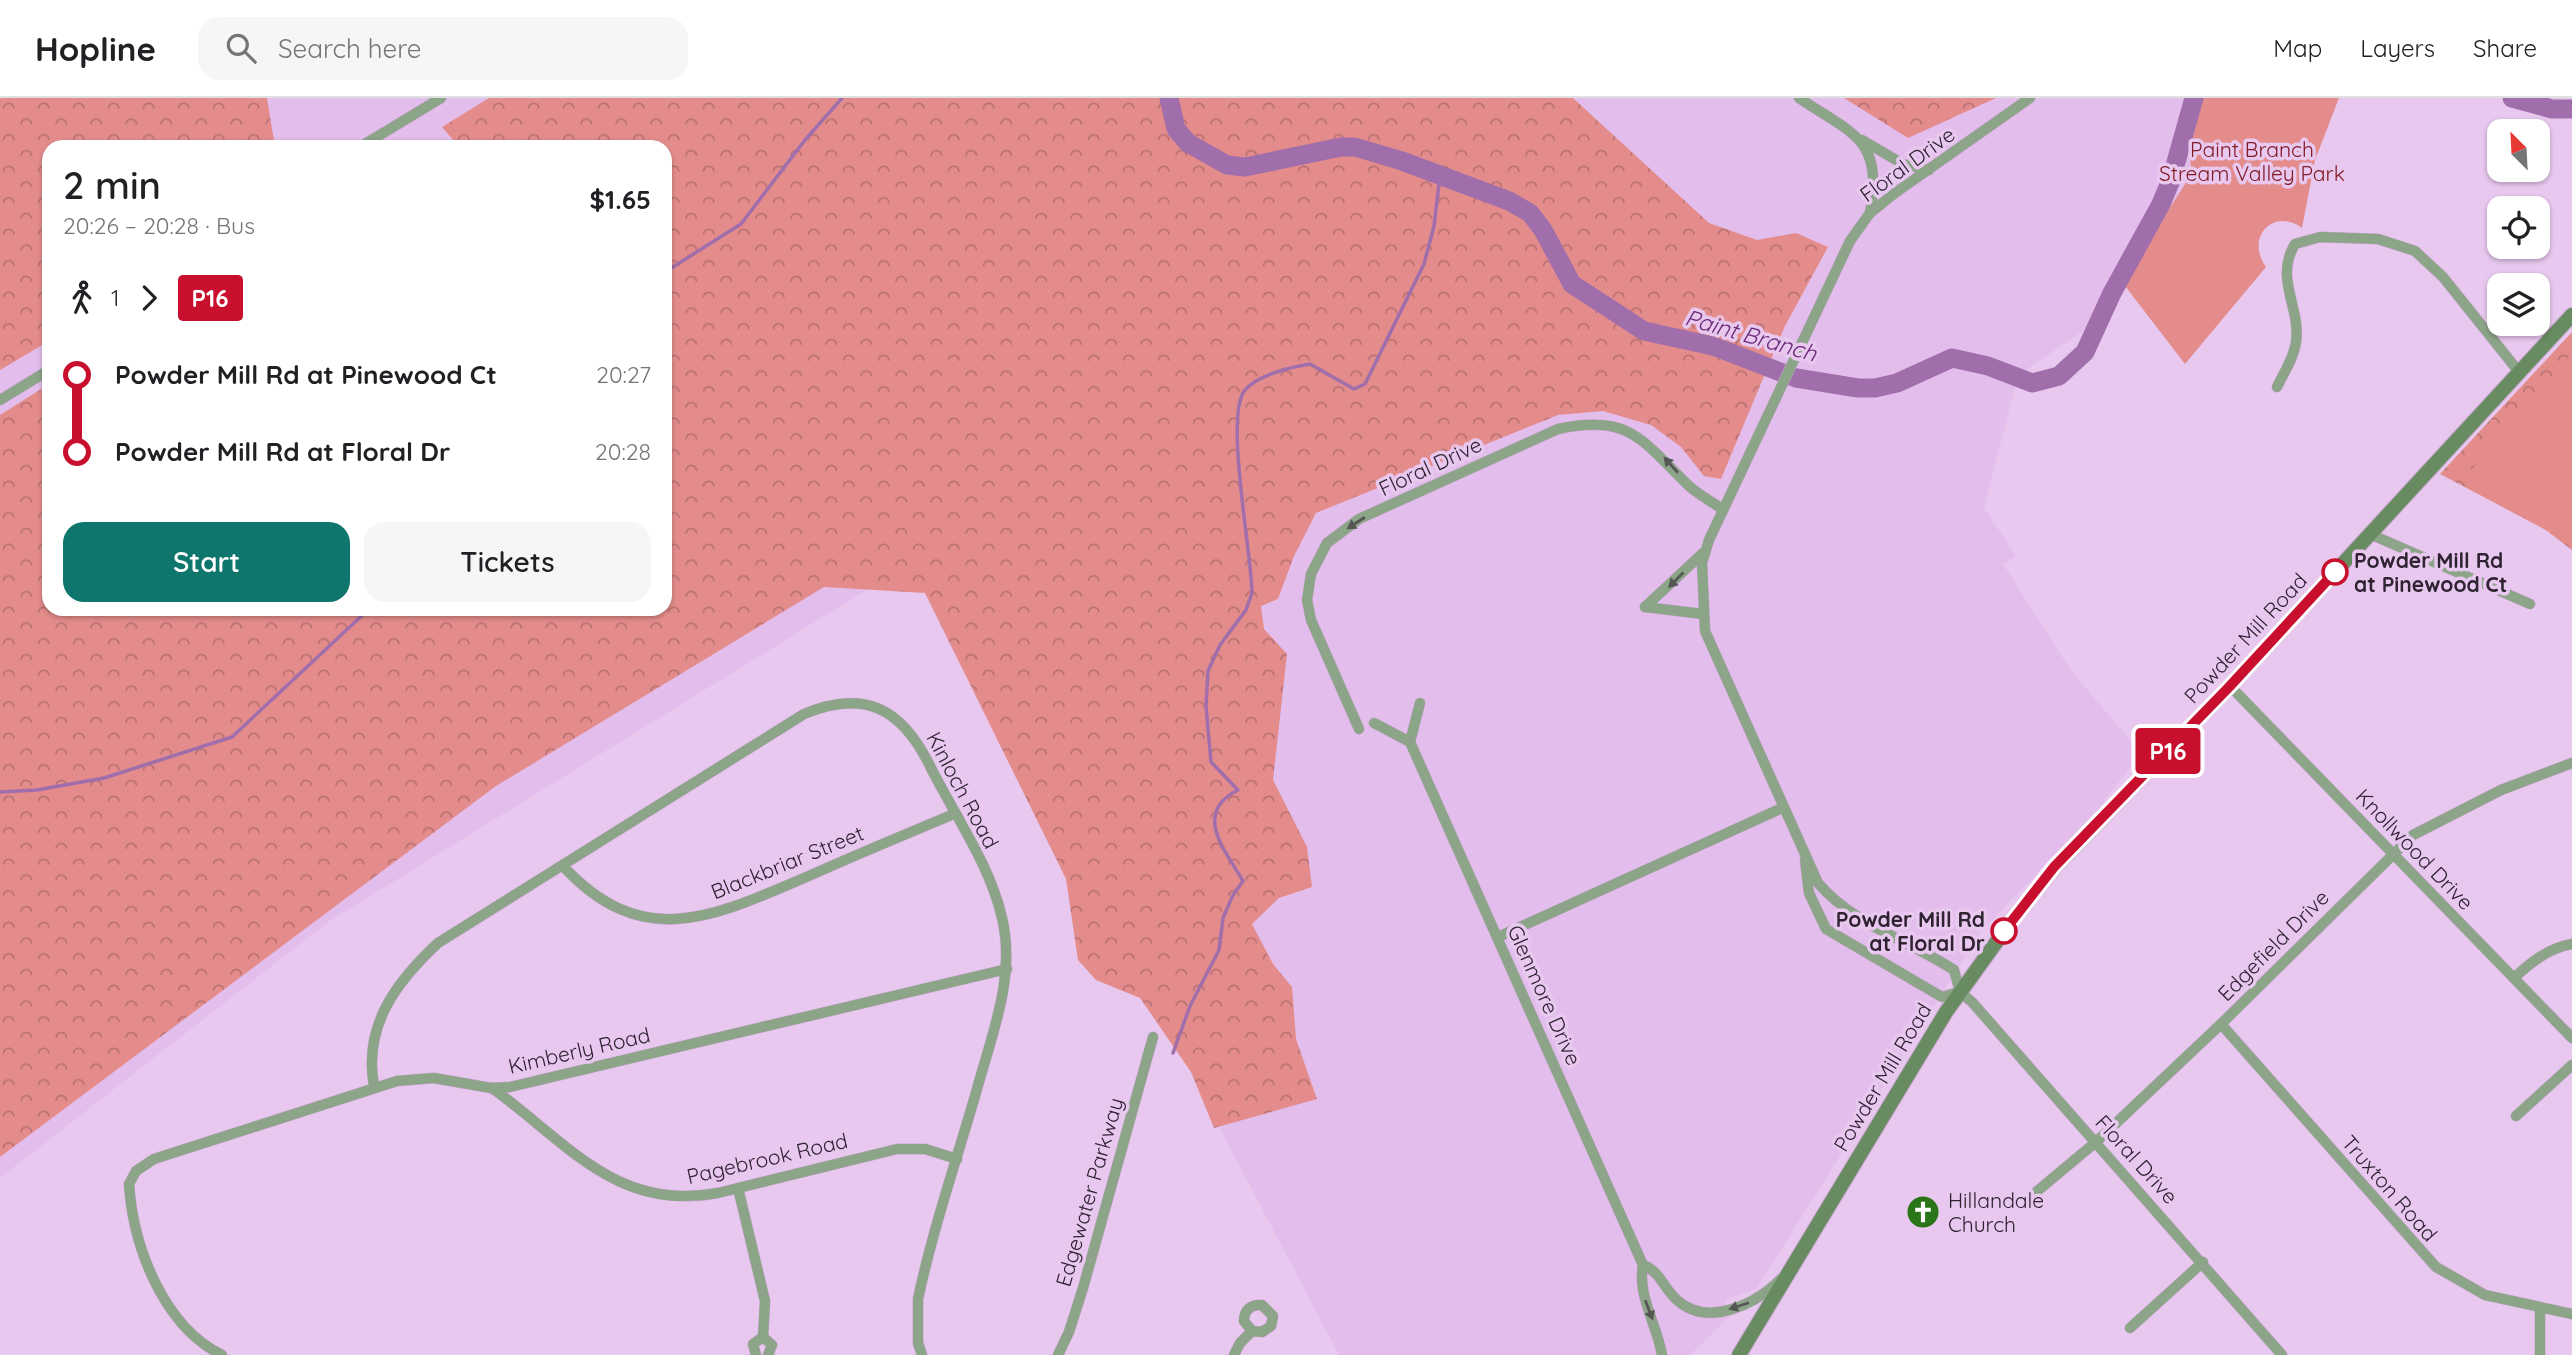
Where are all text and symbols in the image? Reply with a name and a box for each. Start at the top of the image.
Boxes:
search box [198,17,688,80]
text: Hopline [35,28,156,69]
icon: search [222,29,260,67]
text: Search here [278,32,421,65]
text: Map [2273,33,2322,63]
text: Layers [2360,33,2435,63]
text: Share [2473,33,2537,63]
north arrow [2487,119,2550,182]
map controls [2487,119,2550,336]
street label: Floral Drive [1855,121,1959,207]
park label: Paint Branch Stream Valley Park [2159,136,2345,186]
text: 2 min [63,161,161,209]
text: $1.65 [590,183,651,216]
button: locate [2487,196,2550,259]
text: 20:26 – 20:28 · Bus [63,211,255,240]
button: layers [2487,273,2550,336]
icon: walk [63,279,101,317]
icon: forward [130,279,168,317]
text: 1 [111,283,120,312]
text: P16 [192,283,229,313]
water label: Paint Branch [1682,302,1821,368]
text: Powder Mill Rd at Pinewood Ct [115,358,497,391]
text: 20:27 [596,360,651,389]
street label: Floral Drive [1374,431,1486,501]
text: Powder Mill Rd at Floral Dr [115,435,450,468]
text: 20:28 [595,437,651,466]
one-way arrow [1664,457,1679,474]
one-way arrow [1346,516,1366,529]
button: Start [63,522,350,602]
button: Tickets [364,522,651,602]
place label: Powder Mill Rd at Pinewood Ct [2354,547,2507,597]
marker: Powder Mill Rd at Pinewood Ct [2322,559,2348,585]
street label: Powder Mill Road [2178,568,2312,708]
one-way arrow [1668,571,1685,588]
street label: Kinloch Road [921,727,1005,853]
line badge: P16 [2128,728,2208,774]
text: P16 [2149,736,2187,766]
street label: Knollwood Drive [2351,783,2479,915]
street label: Blackbriar Street [707,820,867,904]
street label: Edgefield Drive [2212,884,2334,1006]
place label: Powder Mill Rd at Floral Dr [1836,906,1985,956]
marker: Powder Mill Rd at Floral Dr [1991,918,2017,944]
street label: Glenmore Drive [1502,921,1588,1069]
street label: Powder Mill Road [1827,998,1937,1156]
street label: Kimberly Road [506,1021,652,1079]
street label: Edgewater Parkway [1050,1095,1128,1289]
street label: Floral Drive [2090,1109,2184,1209]
street label: Pagebrook Road [684,1127,850,1189]
street label: Truxton Road [2337,1130,2443,1246]
place label: Hillandale Church [1948,1187,2044,1237]
church icon: Hillandale Church [1904,1193,1942,1231]
one-way arrow [1644,1300,1655,1321]
one-way arrow [1729,1301,1750,1311]

